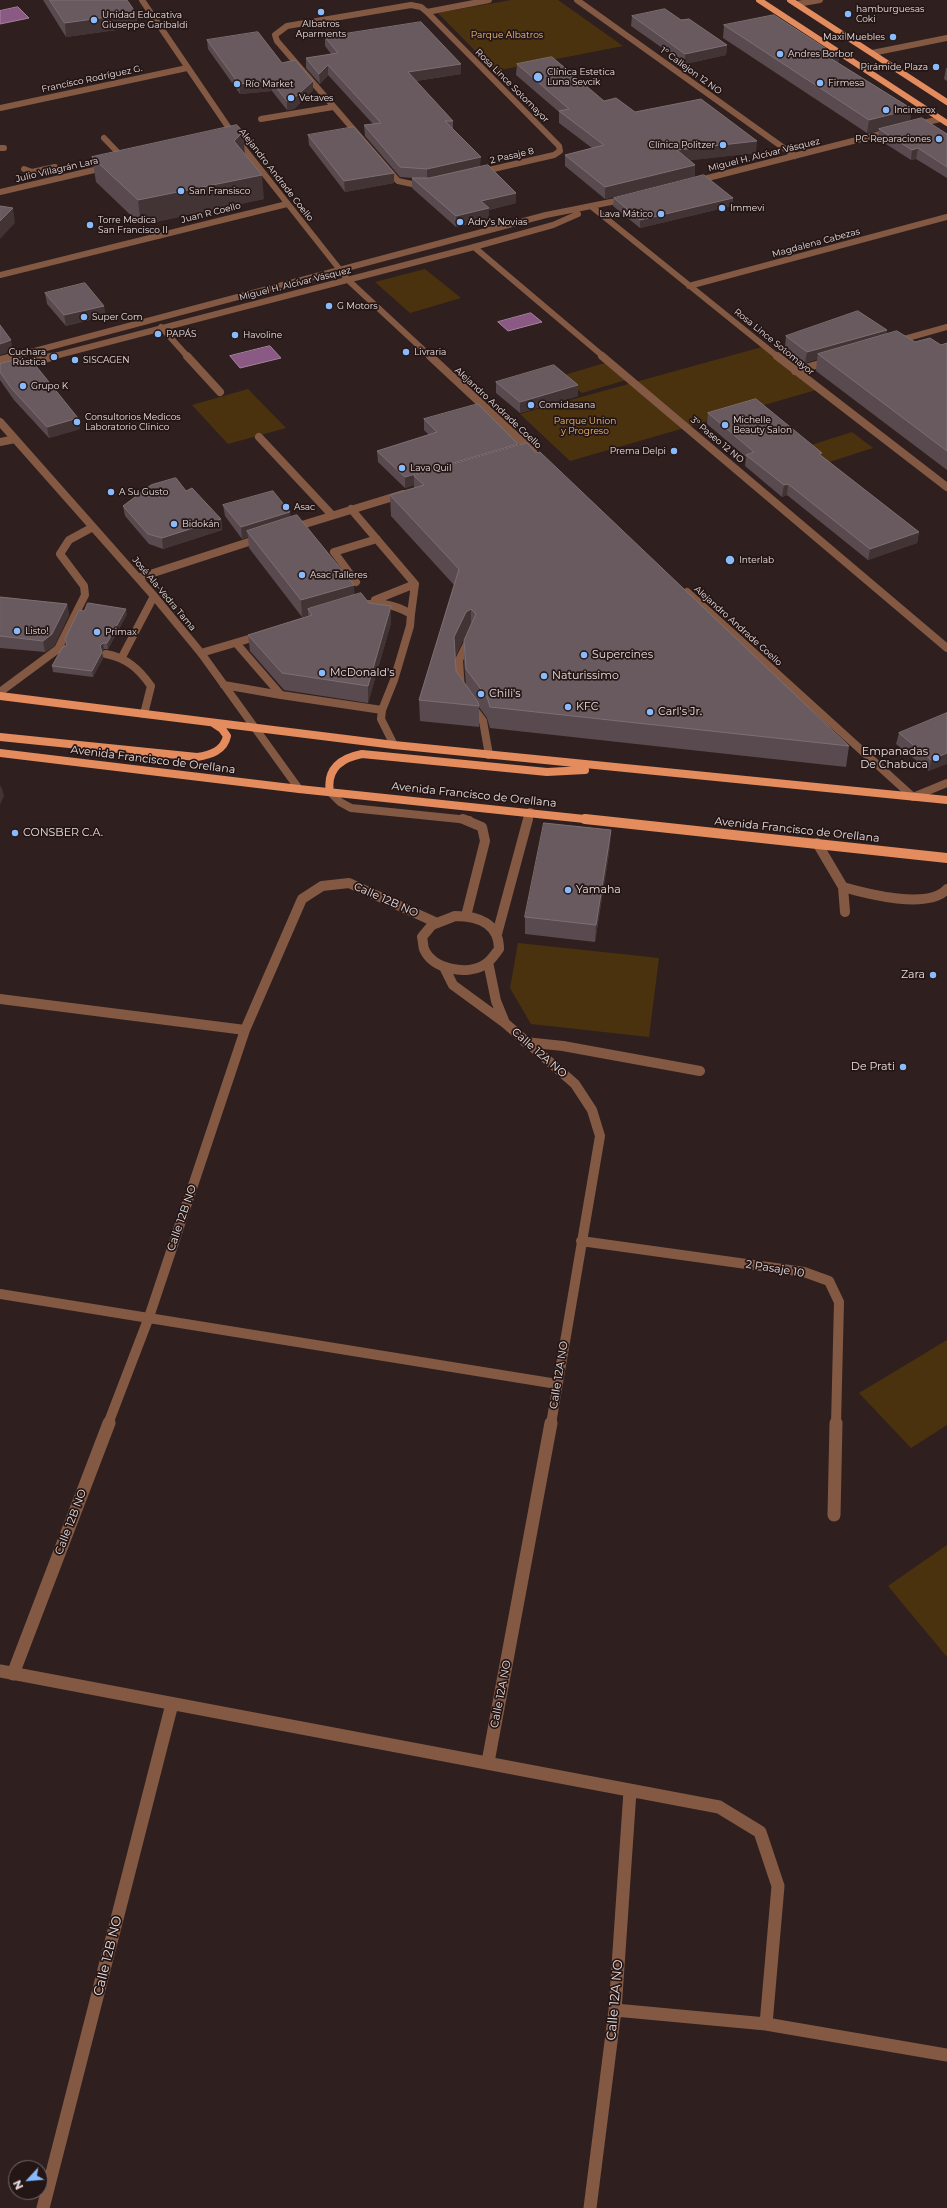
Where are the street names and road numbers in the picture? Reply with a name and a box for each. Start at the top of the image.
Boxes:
street label: 1º Callejon 12 NO [658,45,724,97]
street label: Rosa Lince Sotomayor [473,47,551,125]
street label: Francísco Rodríguez G. [41,63,143,95]
street label: Alejandro Andrade Coello [236,127,316,223]
street label: Miguel H. Alcívar Vásquez [707,136,821,174]
street label: 2 Pasaje 8 [489,146,535,166]
street label: Julio Villagrán Lara [15,155,99,185]
street label: Juan R Coello [180,200,242,226]
street label: Magdalena Cabezas [771,226,861,260]
street label: Miguel H. Alcívar Vásquez [238,265,352,303]
street label: Rosa Lince Sotomayor [732,306,816,378]
street label: Alejandro Andrade Coello [452,365,544,451]
street label: 3º Paseo 12 NO [688,415,746,465]
street label: José Ala-Vedra Tama [130,555,198,633]
street label: Alejandro Andrade Coello [692,584,784,668]
street label: Avenida Francisco de Orellana [70,743,236,777]
street label: Avenida Francisco de Orellana [391,780,557,810]
street label: Avenida Francisco de Orellana [714,815,880,845]
street label: Calle 12B NO [352,880,420,920]
street label: Calle 12A NO [509,1025,569,1081]
street label: Calle 12B NO [164,1183,200,1253]
street label: 2 Pasaje 10 [745,1258,805,1280]
street label: Calle 12A NO [547,1340,571,1410]
street label: Calle 12B NO [52,1487,90,1557]
street label: Calle 12A NO [488,1659,514,1729]
street label: Calle 12B NO [91,1914,125,1998]
street label: Calle 12A NO [604,1959,626,2041]

